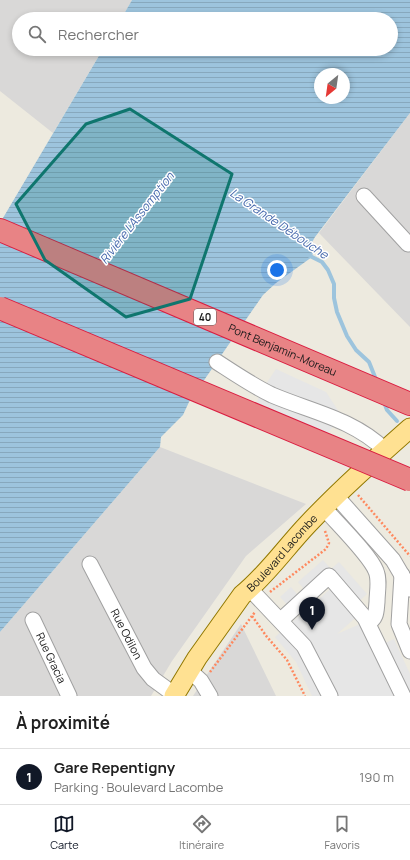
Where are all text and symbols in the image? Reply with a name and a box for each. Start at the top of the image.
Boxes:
search box [12,12,398,56]
icon: search [26,23,48,45]
text: Rechercher [58,24,139,45]
north arrow [314,68,350,104]
water label: Rivière L'Assomption [95,168,178,267]
water label: La Grande Débouche [227,184,333,263]
your location [267,260,287,280]
road number: 40 [194,309,216,325]
street label: Pont Benjamin-Moreau [226,320,339,379]
street label: Boulevard Lacombe [243,510,321,595]
pin: 1 [299,597,325,630]
street label: Rue Odilon [108,606,146,662]
street label: Rue Gracia [33,630,70,686]
text: À proximité [16,711,110,734]
text: Gare Repentigny [54,757,175,778]
text: 1 [26,768,32,786]
text: 190 m [359,768,394,786]
text: Parking · Boulevard Lacombe [54,778,223,796]
tab: Carte [50,813,79,852]
tab: Itinéraire [179,813,224,852]
tab: Favoris [324,813,360,852]

